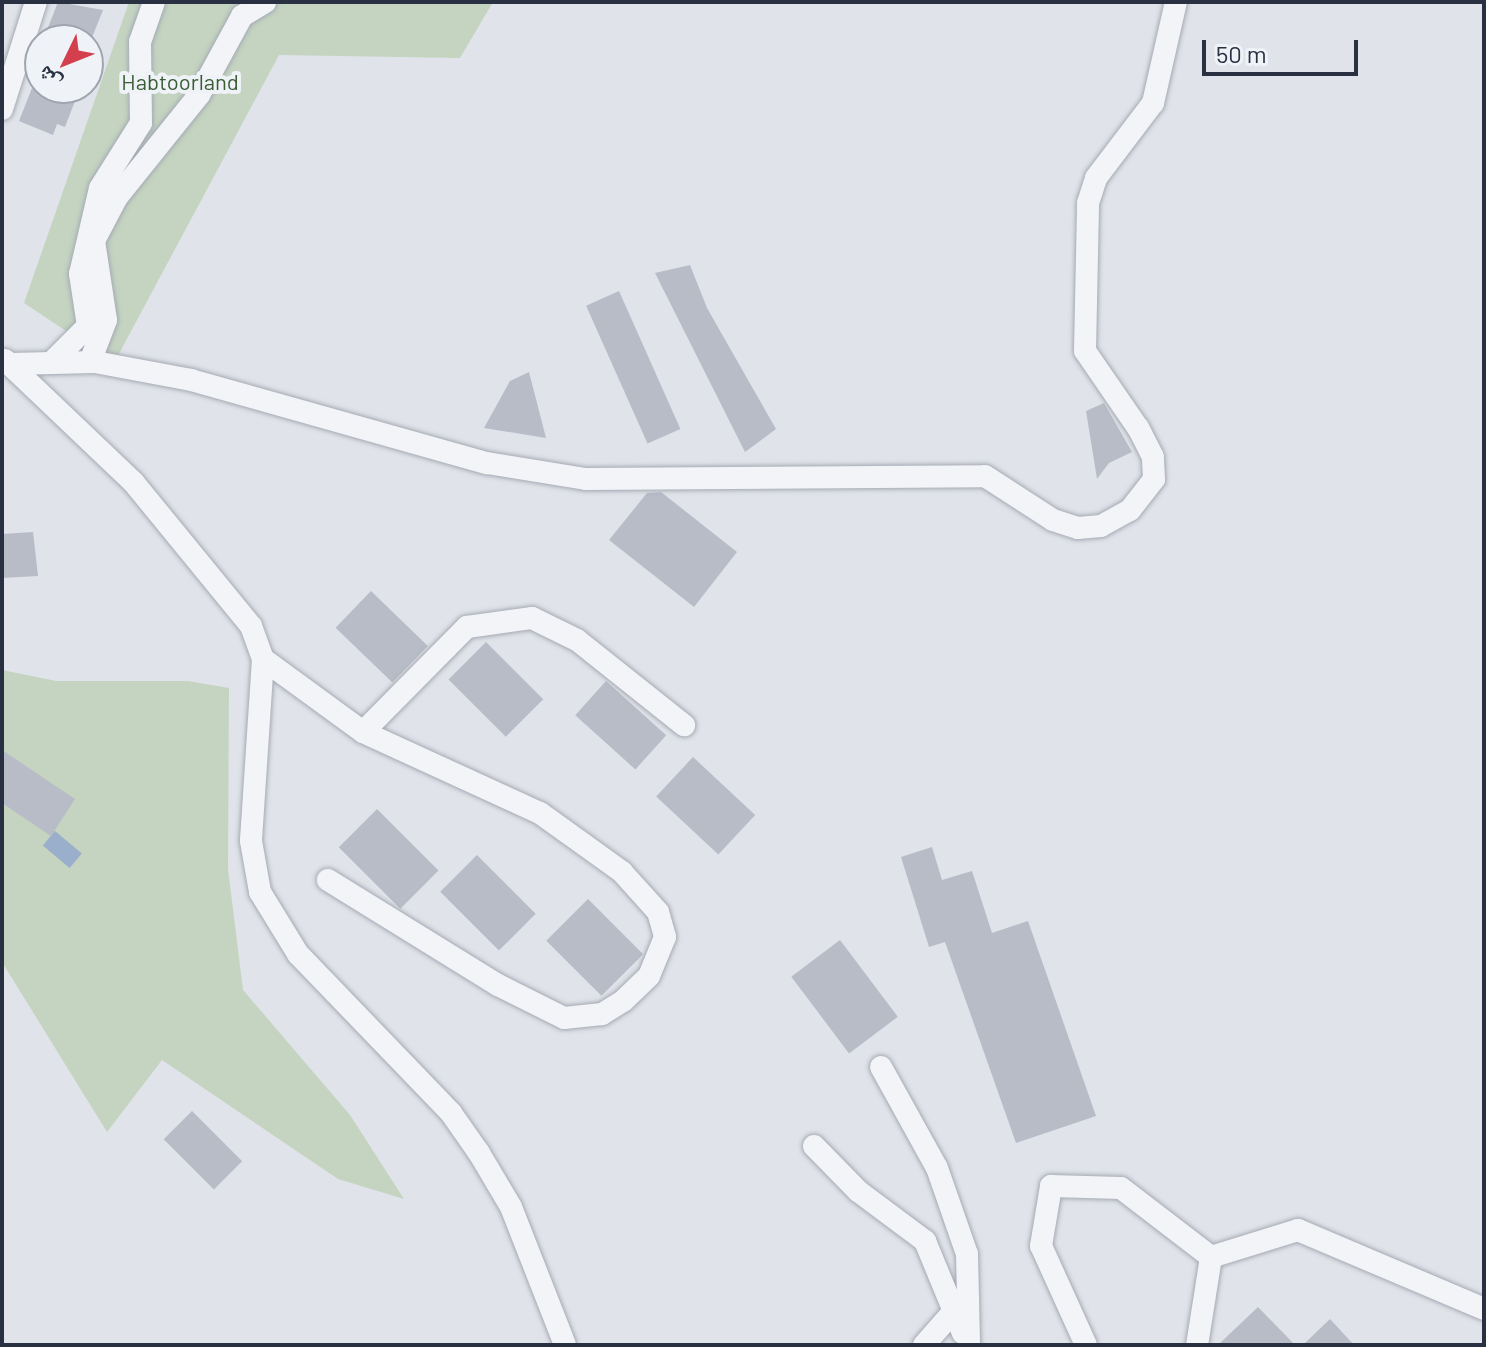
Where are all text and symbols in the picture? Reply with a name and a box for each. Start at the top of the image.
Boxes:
north arrow [24,24,104,104]
scale bar [1206,24,1362,74]
text: 50 m [1216,39,1267,68]
text: ش [30,62,65,96]
park label: Habtoorland [121,69,239,95]

